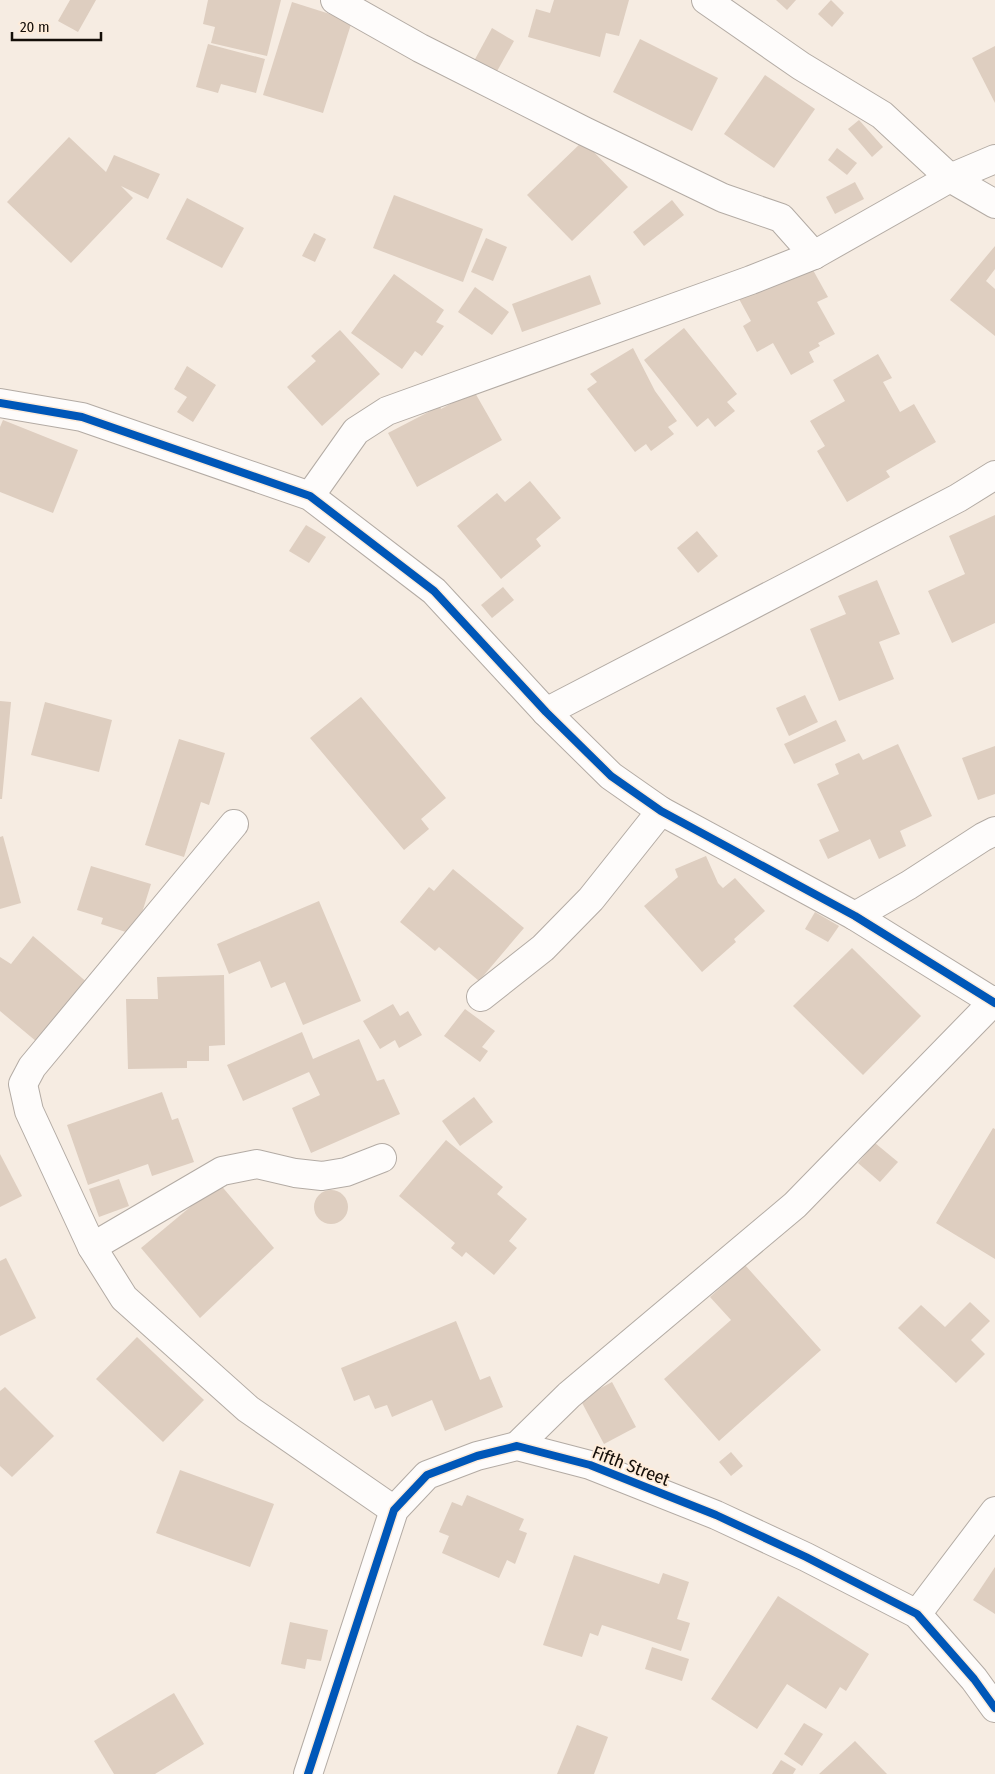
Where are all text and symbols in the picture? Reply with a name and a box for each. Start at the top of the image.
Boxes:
scale bar [12,10,101,42]
text: 20 m [20,18,50,36]
street label: Fifth Street [589,1441,673,1491]

